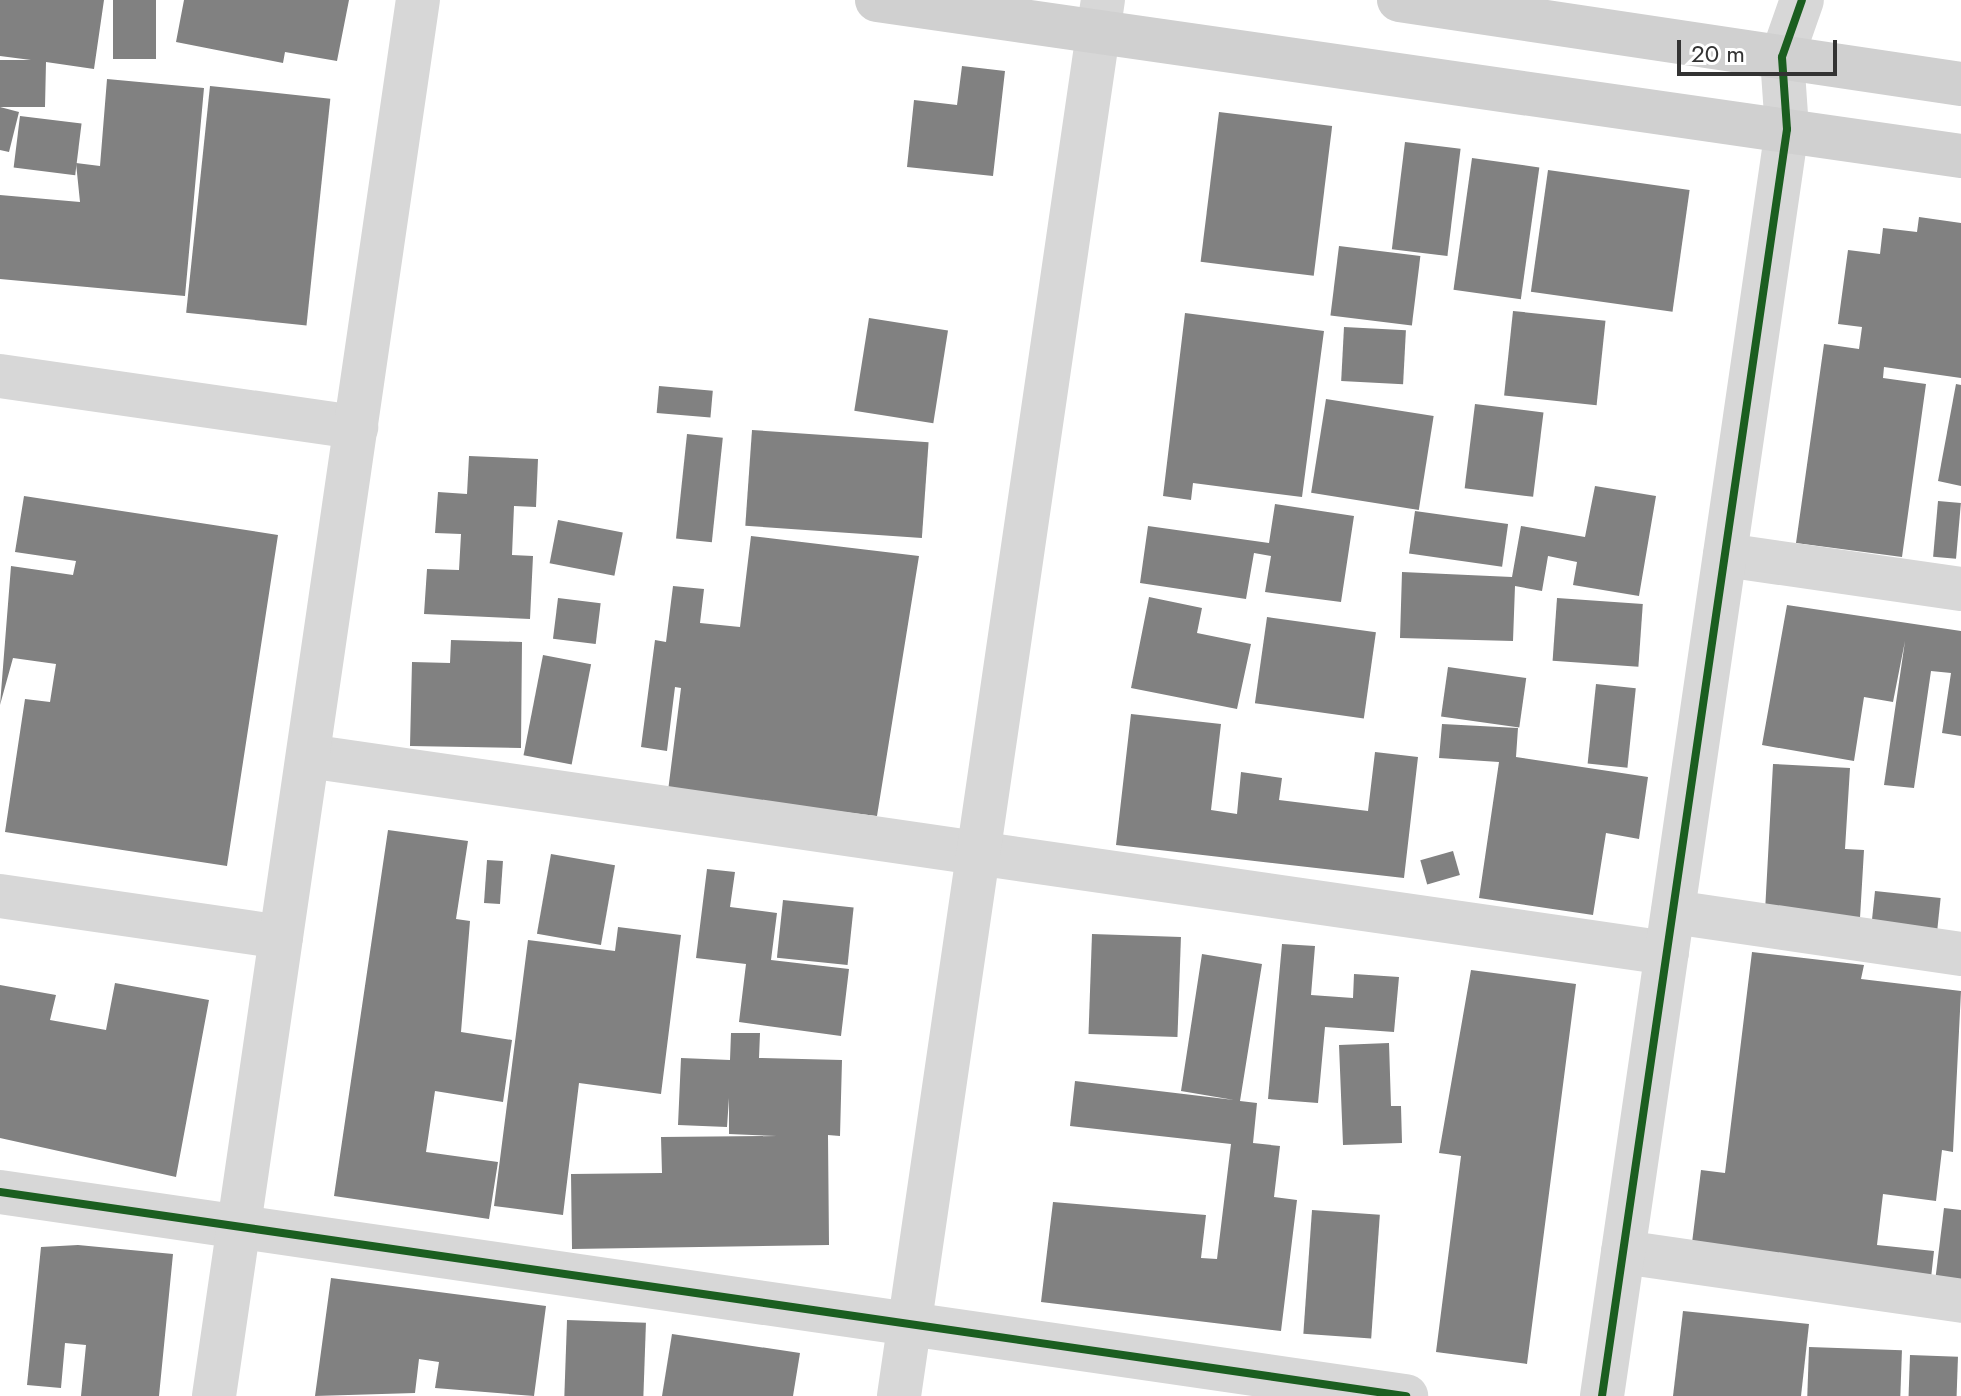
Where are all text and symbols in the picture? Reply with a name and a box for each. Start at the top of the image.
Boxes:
scale bar [1681,24,1841,74]
text: 20 m [1691,36,1745,71]

